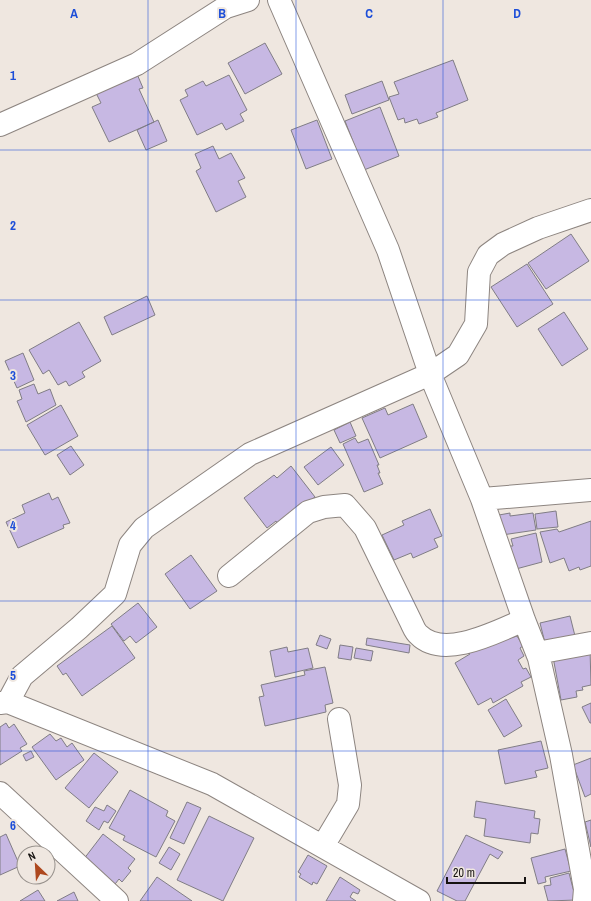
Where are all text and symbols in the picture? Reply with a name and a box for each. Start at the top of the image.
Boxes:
text: A [70,5,78,22]
text: B [218,5,226,22]
text: C [365,5,373,22]
text: D [513,5,521,22]
text: 1 [10,67,16,84]
text: 2 [10,217,16,234]
text: 3 [10,367,16,384]
text: 4 [10,517,16,534]
text: 5 [10,667,16,684]
text: 6 [10,817,16,834]
north arrow [16,845,56,885]
text: N [26,848,38,864]
scale bar [447,859,525,885]
text: 20 m [453,865,475,881]

